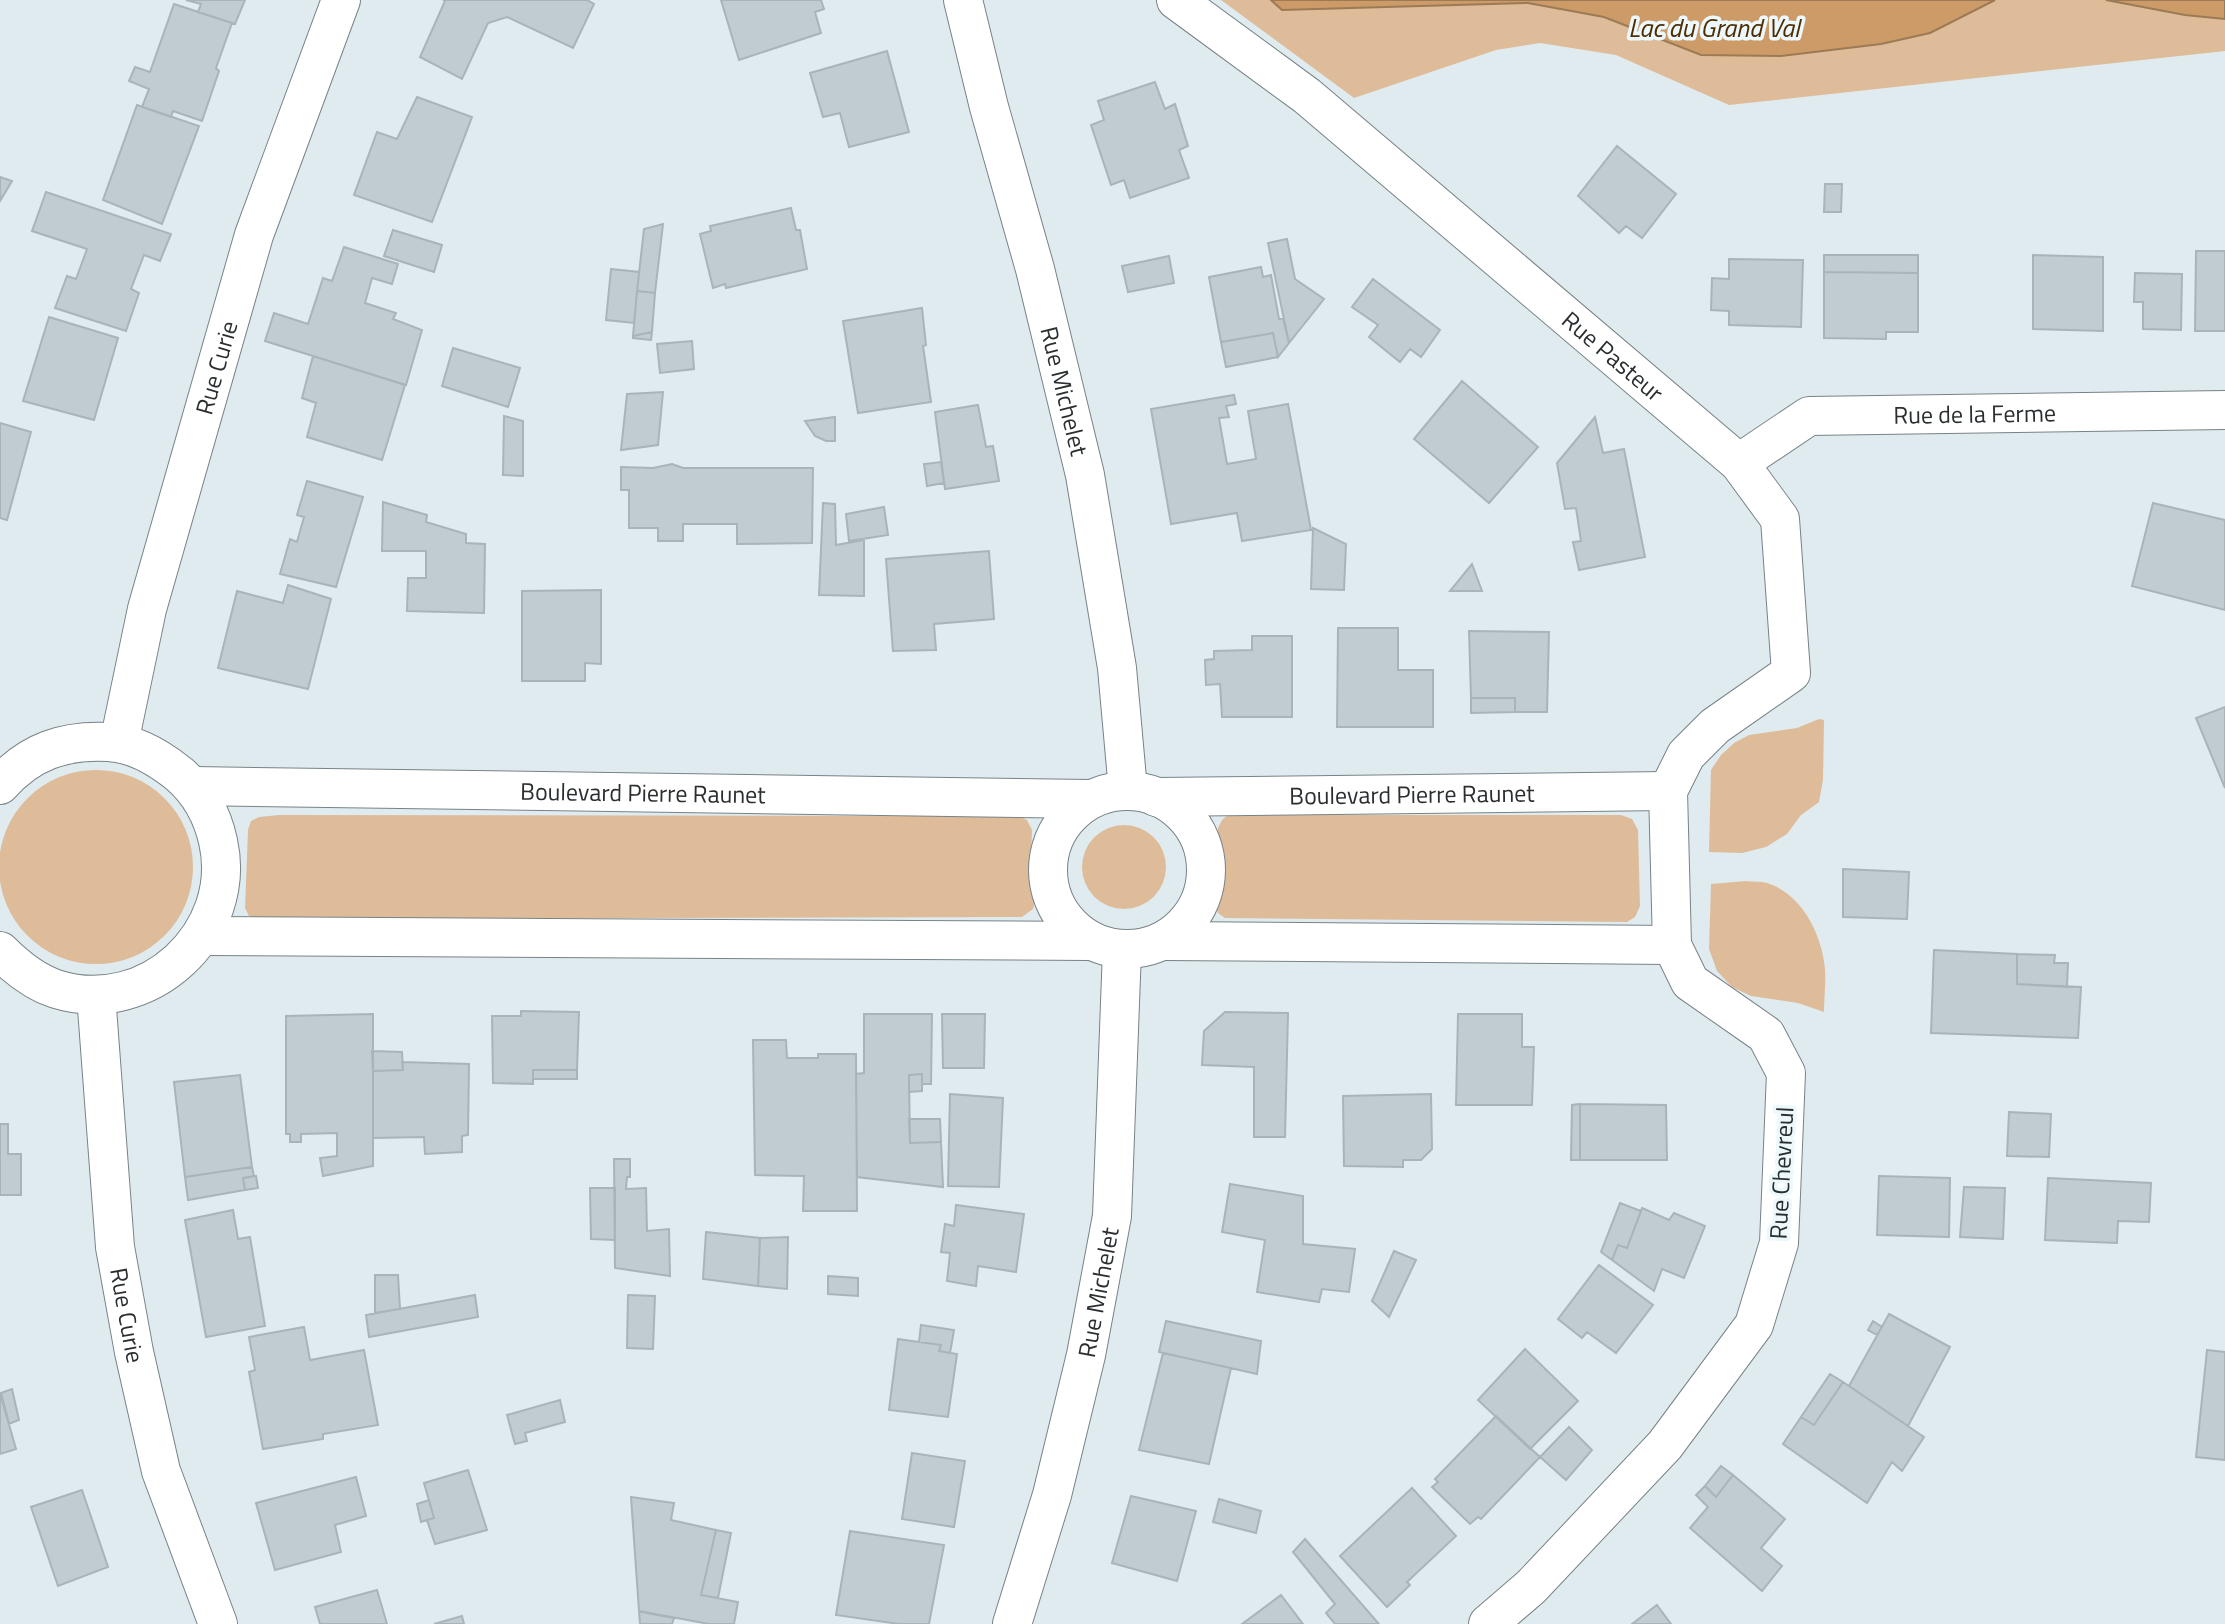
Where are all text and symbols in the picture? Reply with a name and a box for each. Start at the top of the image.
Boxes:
water label: Lac du Grand Val [1628,8,1803,47]
street label: Rue Pasteur [1554,302,1672,410]
street label: Rue Curie [186,316,247,419]
street label: Rue Michelet [1032,323,1098,460]
street label: Rue de la Ferme [1893,394,2056,433]
street label: Boulevard Pierre Raunet [520,773,767,812]
street label: Boulevard Pierre Raunet [1289,775,1535,813]
street label: Rue Chevreul [1760,1106,1802,1240]
street label: Rue Michelet [1068,1224,1128,1360]
street label: Rue Curie [101,1265,154,1366]

